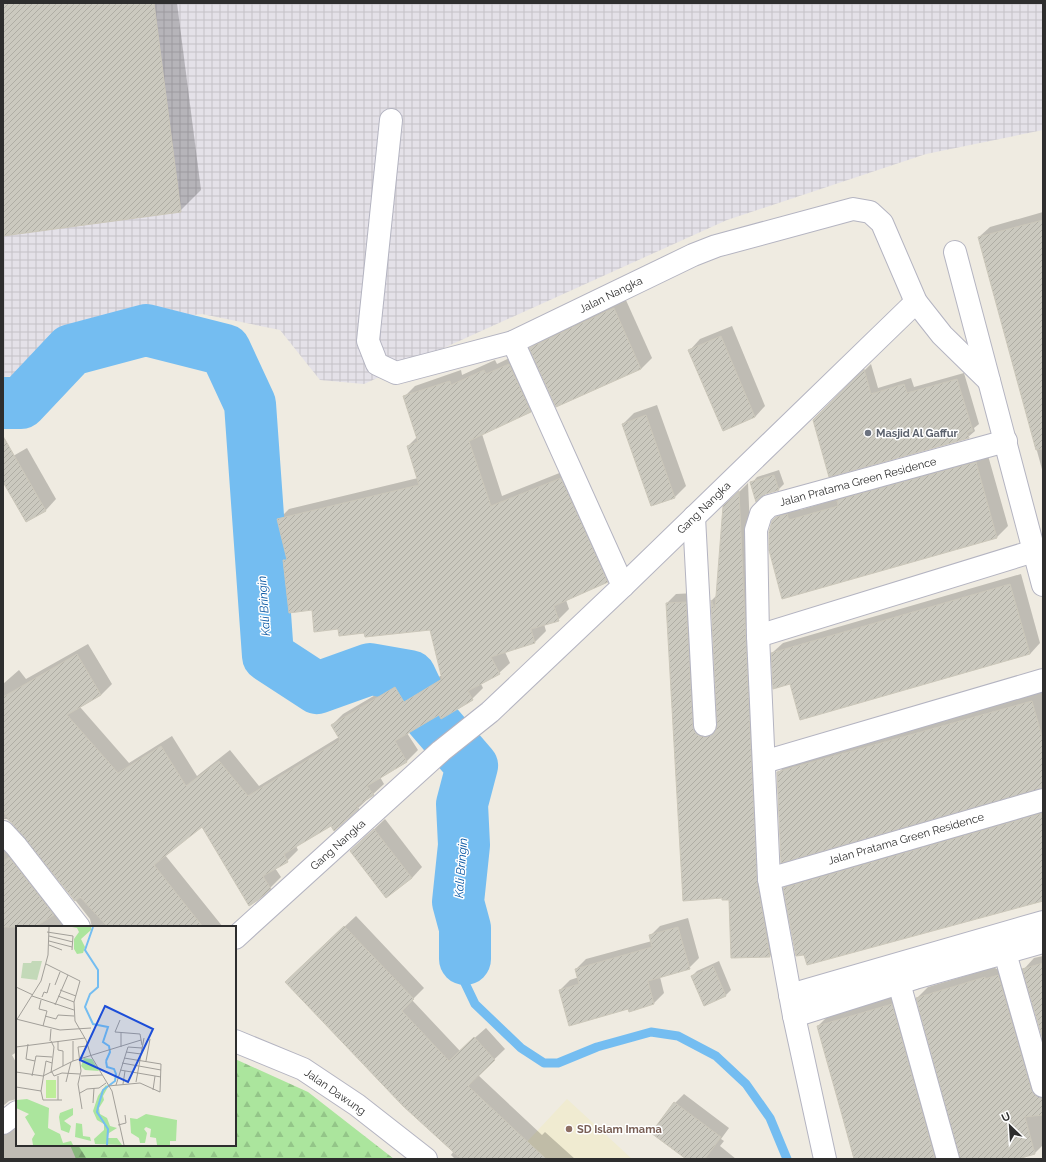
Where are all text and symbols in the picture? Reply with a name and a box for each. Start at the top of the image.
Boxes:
street label: Jalan Nangka [577,274,645,316]
place label: Masjid Al Gaffur [876,427,959,440]
marker: Masjid Al Gaffur [863,428,873,438]
street label: Jalan Pratama Green Residence [778,455,938,509]
street label: Gang Nangka [675,479,733,537]
water label: Kali Bringin [255,575,273,637]
street label: Jalan Pratama Green Residence [827,810,986,868]
street label: Gang Nangka [308,817,368,873]
water label: Kali Bringin [452,837,470,899]
inset map [16,926,236,1146]
street label: Jalan Dawung [302,1066,368,1118]
north arrow [990,1106,1030,1146]
text: U [999,1110,1012,1125]
place label: SD Islam Imama [577,1123,662,1136]
marker: SD Islam Imama [564,1124,574,1134]

